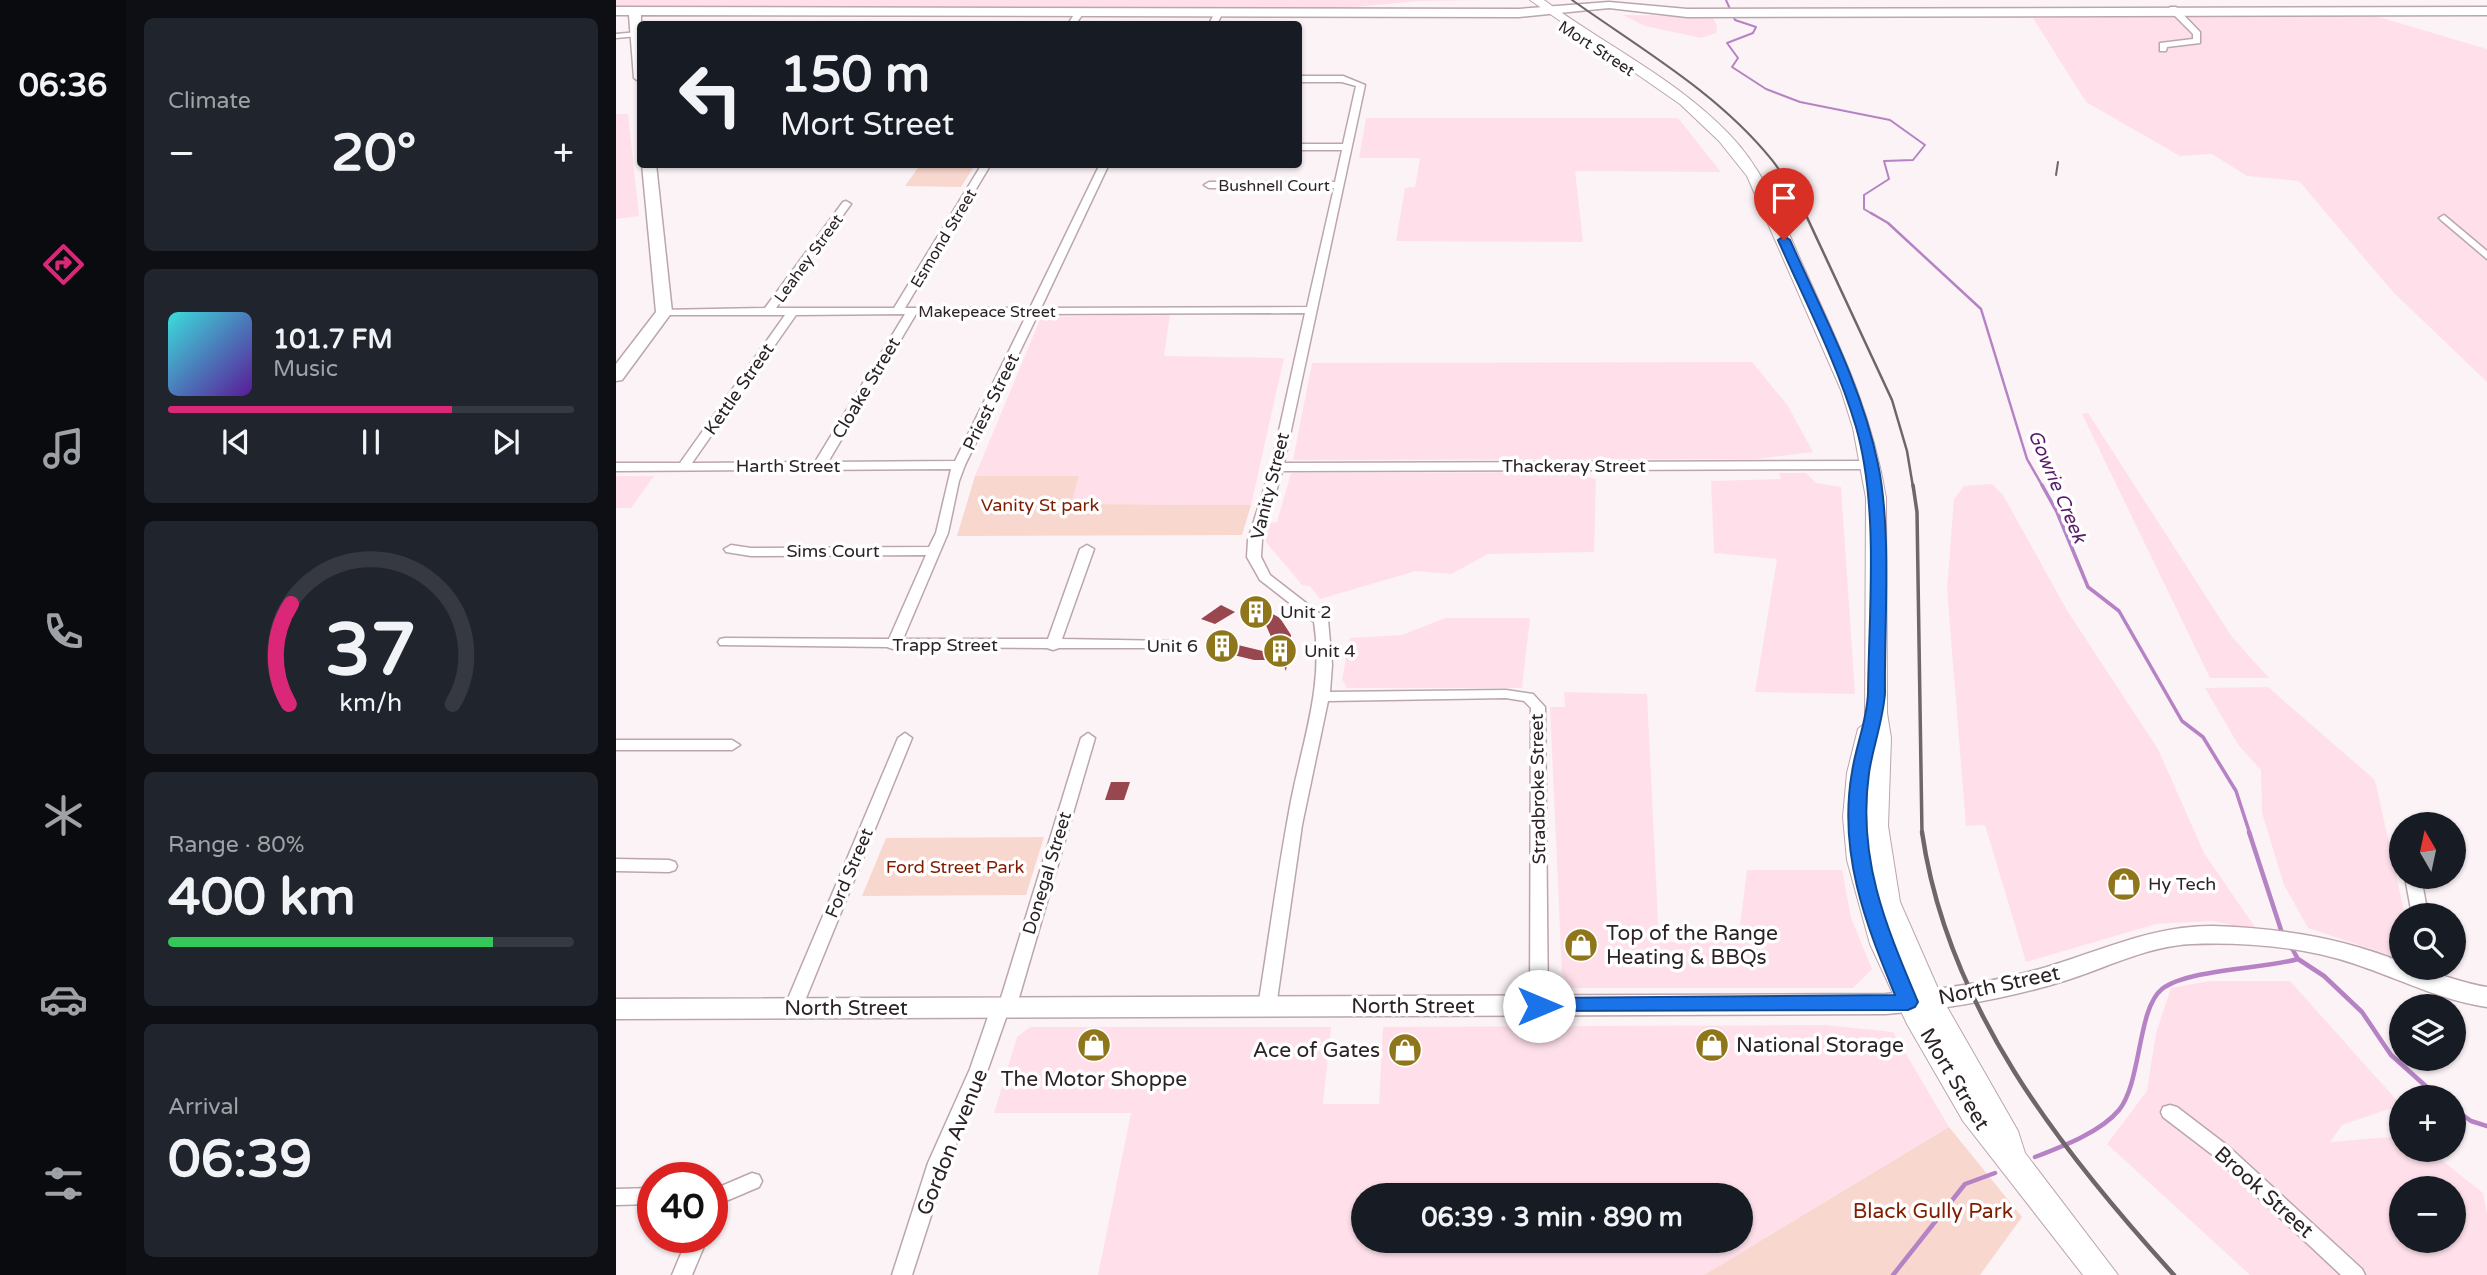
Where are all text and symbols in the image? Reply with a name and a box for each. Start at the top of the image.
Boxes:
street label: Mort Street [1554,17,1638,81]
text: 150 m [780,46,930,105]
icon: left [665,49,756,140]
text: 06:36 [19,67,107,105]
text: Climate [168,87,251,115]
text: Mort Street [780,106,954,144]
text: 20° [331,122,416,185]
text: − [168,131,195,177]
text: + [553,131,574,177]
pin [1754,168,1814,240]
street label: Bushnell Court [1218,176,1330,196]
icon: arrive [1765,179,1803,217]
street label: Esmond Street [906,185,981,292]
street label: Leahey Street [770,210,848,307]
icon: directions [39,240,88,289]
street label: Makepeace Street [918,302,1056,322]
text: 101.7 FM [273,324,393,355]
street label: Cloake Street [827,333,905,443]
street label: Kettle Street [699,339,779,439]
street label: Priest Street [958,350,1024,454]
text: Music [273,355,338,383]
icon: previous [217,423,255,461]
icon: pause [352,423,390,461]
icon: next [487,423,525,461]
icon: music [39,424,88,473]
water label: Gowrie Creek [2023,427,2091,548]
street label: Vanity Street [1246,430,1294,542]
street label: Harth Street [736,455,840,477]
street label: Thackeray Street [1502,455,1646,477]
park label: Vanity St park [981,494,1099,516]
street label: Sims Court [786,540,880,562]
building icon: Unit 2 [1237,593,1275,631]
place label: Unit 2 [1280,601,1332,623]
icon: phone [39,607,88,656]
text: 37 [325,607,417,695]
building icon: Unit 6 [1203,627,1241,665]
building icon: Unit 4 [1261,632,1299,670]
street label: Trapp Street [892,634,998,656]
place label: Unit 6 [1146,635,1198,657]
place label: Unit 4 [1304,640,1356,662]
text: km/h [340,687,402,717]
street label: Stradbroke Street [1526,713,1550,865]
icon: climate [39,791,88,840]
street label: Donegal Street [1018,809,1076,937]
north arrow [2389,812,2466,889]
map controls [2389,812,2466,1253]
street label: Ford Street [820,825,878,921]
text: Range · 80% [168,831,304,859]
park label: Ford Street Park [886,856,1024,878]
shop icon: Hy Tech [2105,865,2143,903]
text: 400 km [168,866,356,929]
place label: Hy Tech [2148,873,2216,895]
button: search [2389,903,2466,980]
place label: Top of the Range Heating & BBQs [1606,921,1778,970]
shop icon: Top of the Range Heating & BBQs [1562,926,1600,964]
street label: North Street [1936,960,2062,1011]
position arrow [1502,969,1576,1043]
icon: car [39,975,88,1024]
street label: North Street [1351,994,1475,1019]
button: layers [2389,994,2466,1071]
street label: North Street [784,996,908,1021]
street label: Mort Street [1914,1024,1995,1135]
shop icon: The Motor Shoppe [1075,1026,1113,1064]
shop icon: National Storage [1693,1026,1731,1064]
shop icon: Ace of Gates [1386,1031,1424,1069]
place label: National Storage [1736,1033,1904,1058]
place label: Ace of Gates [1253,1038,1380,1063]
street label: Gordon Avenue [912,1065,993,1219]
place label: The Motor Shoppe [1001,1067,1187,1092]
button: + [2389,1085,2466,1162]
text: Arrival [168,1093,239,1121]
text: 06:39 [168,1128,312,1191]
street label: Brook Street [2209,1141,2318,1243]
icon: filters [39,1159,88,1208]
speed limit sign: 40 [637,1162,728,1253]
button: − [2389,1176,2466,1253]
park label: Black Gully Park [1853,1199,2013,1224]
text: 06:39 · 3 min · 890 m [1421,1202,1683,1233]

